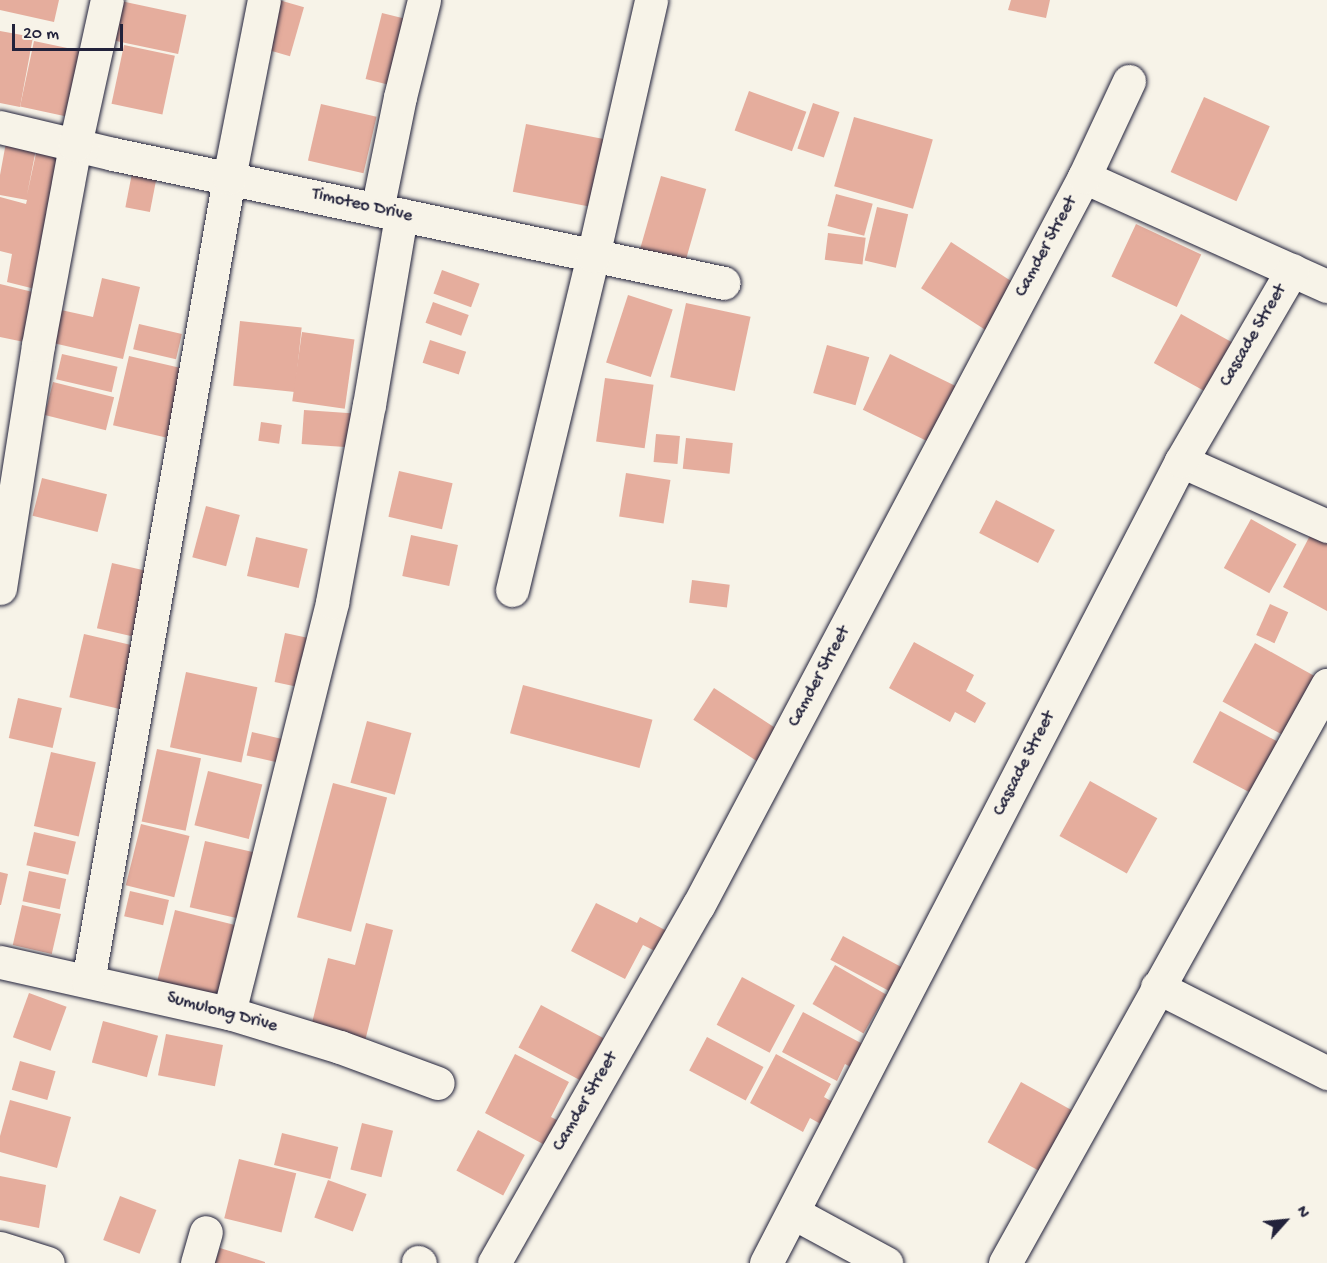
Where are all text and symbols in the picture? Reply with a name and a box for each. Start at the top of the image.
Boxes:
scale bar [15,12,126,50]
text: 20 m [23,24,59,45]
street label: Timoteo Drive [310,184,414,228]
street label: Camder Street [1011,193,1083,301]
street label: Cascade Street [1216,281,1292,391]
street label: Camder Street [784,623,856,731]
street label: Cascade Street [989,708,1061,820]
street label: Sumulong Drive [164,988,280,1038]
street label: Camder Street [549,1049,623,1155]
north arrow [1255,1191,1315,1251]
text: N [1291,1204,1312,1222]

